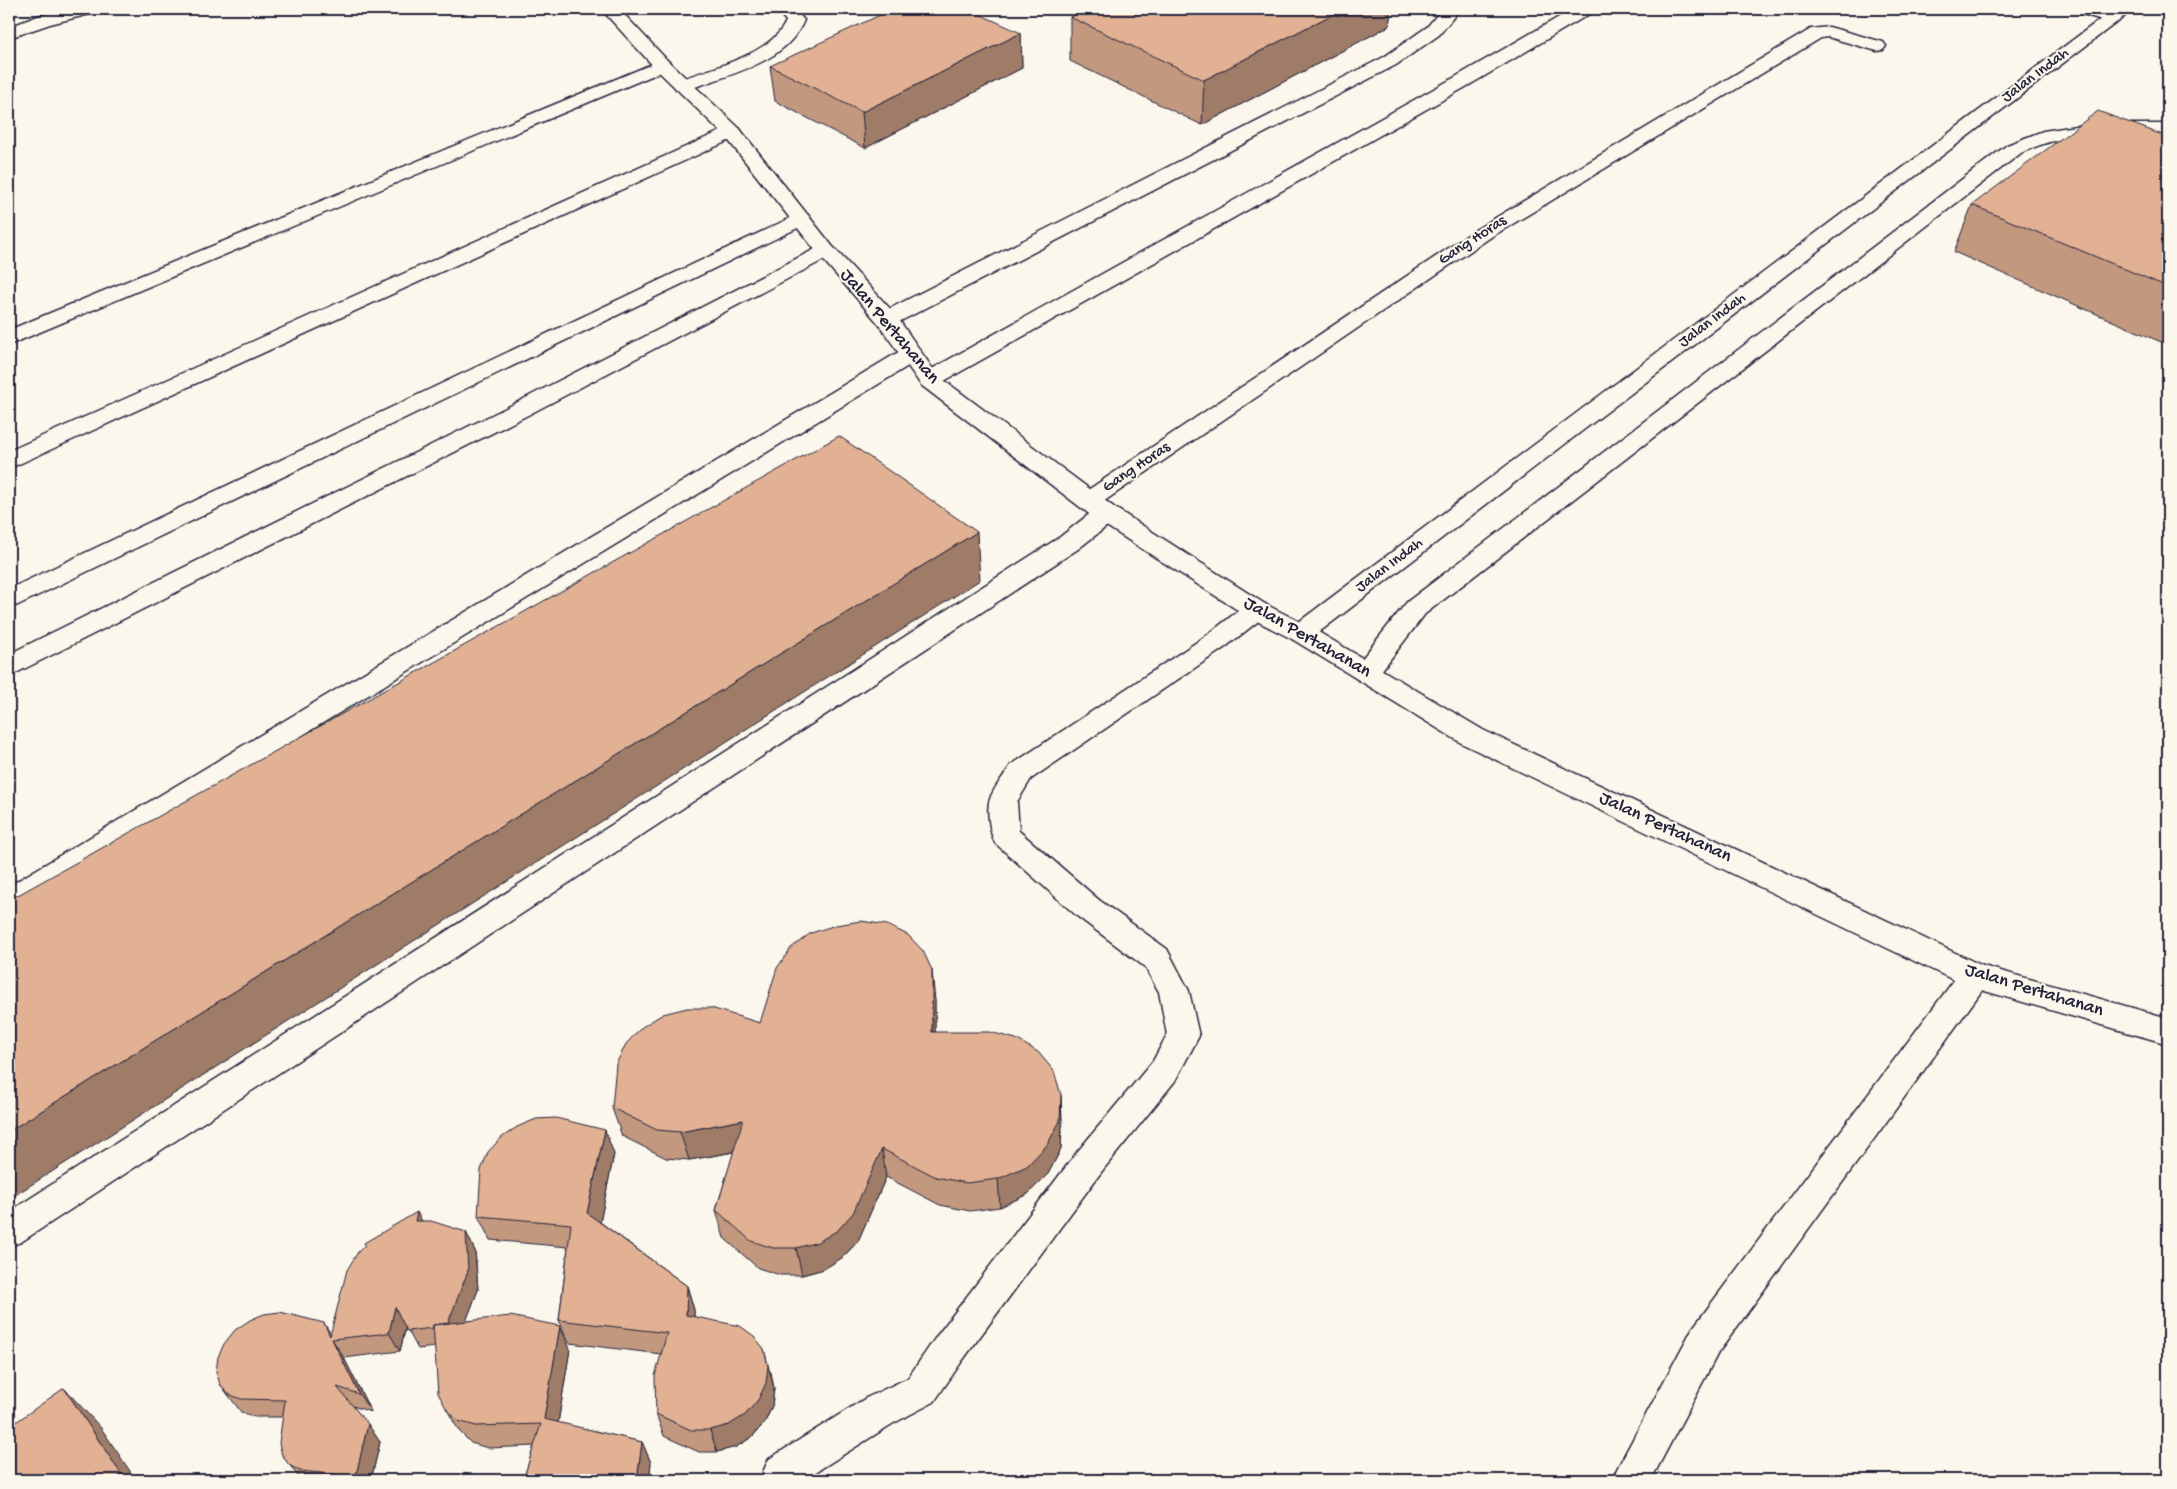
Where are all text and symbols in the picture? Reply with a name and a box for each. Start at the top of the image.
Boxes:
street label: Jalan Indah [1999,44,2074,107]
street label: Gang Horas [1435,211,1512,270]
street label: Jalan Pertahanan [834,265,944,389]
street label: Jalan Indah [1676,289,1751,352]
street label: Gang Horas [1100,438,1175,498]
street label: Jalan Indah [1353,534,1428,597]
street label: Jalan Pertahanan [1239,592,1375,684]
street label: Jalan Pertahanan [1595,787,1735,869]
street label: Jalan Pertahanan [1962,959,2106,1023]

